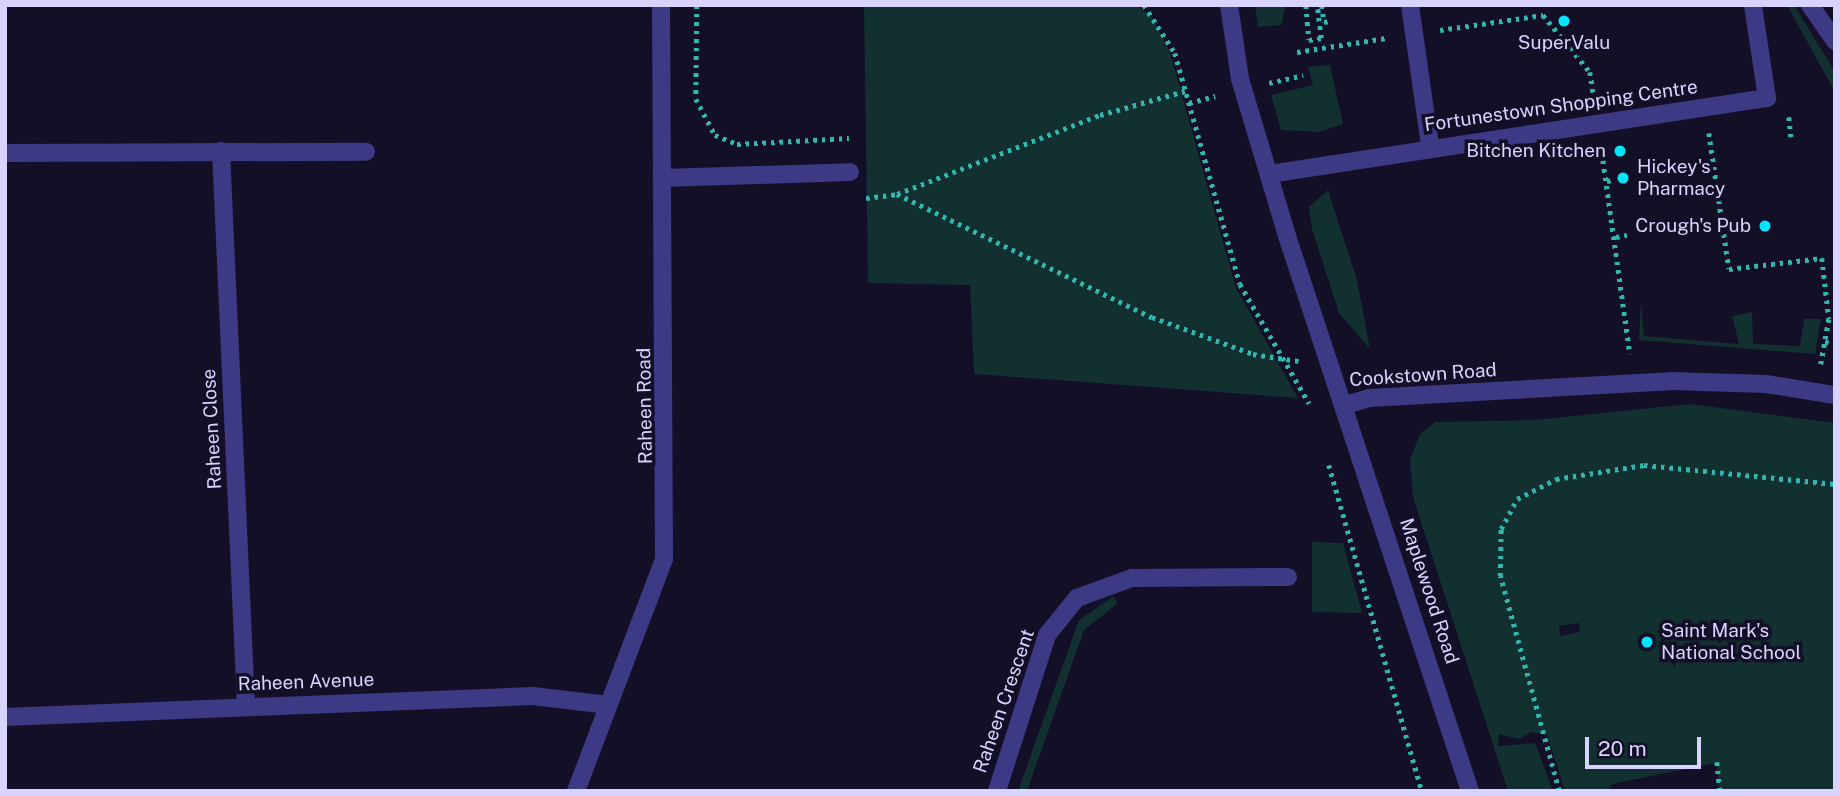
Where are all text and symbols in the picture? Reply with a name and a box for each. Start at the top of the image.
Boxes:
marker: SuperValu [1556,13,1572,29]
place label: SuperValu [1518,32,1610,54]
street label: Fortunestown Shopping Centre [1423,76,1699,136]
place label: Bitchen Kitchen [1466,140,1606,162]
marker: Bitchen Kitchen [1612,143,1628,159]
place label: Hickey's Pharmacy [1637,156,1725,200]
marker: Hickey's Pharmacy [1615,170,1631,186]
place label: Crough's Pub [1635,215,1751,237]
marker: Crough's Pub [1757,218,1773,234]
street label: Raheen Road [633,348,657,464]
street label: Cookstown Road [1349,358,1497,392]
street label: Raheen Close [197,368,227,490]
street label: Maplewood Road [1395,515,1463,667]
place label: Saint Mark's National School [1661,620,1801,664]
street label: Raheen Crescent [969,626,1039,776]
marker: Saint Mark's National School [1639,634,1655,650]
street label: Raheen Avenue [237,668,375,696]
scale bar [1588,722,1703,766]
text: 20 m [1598,736,1647,761]

